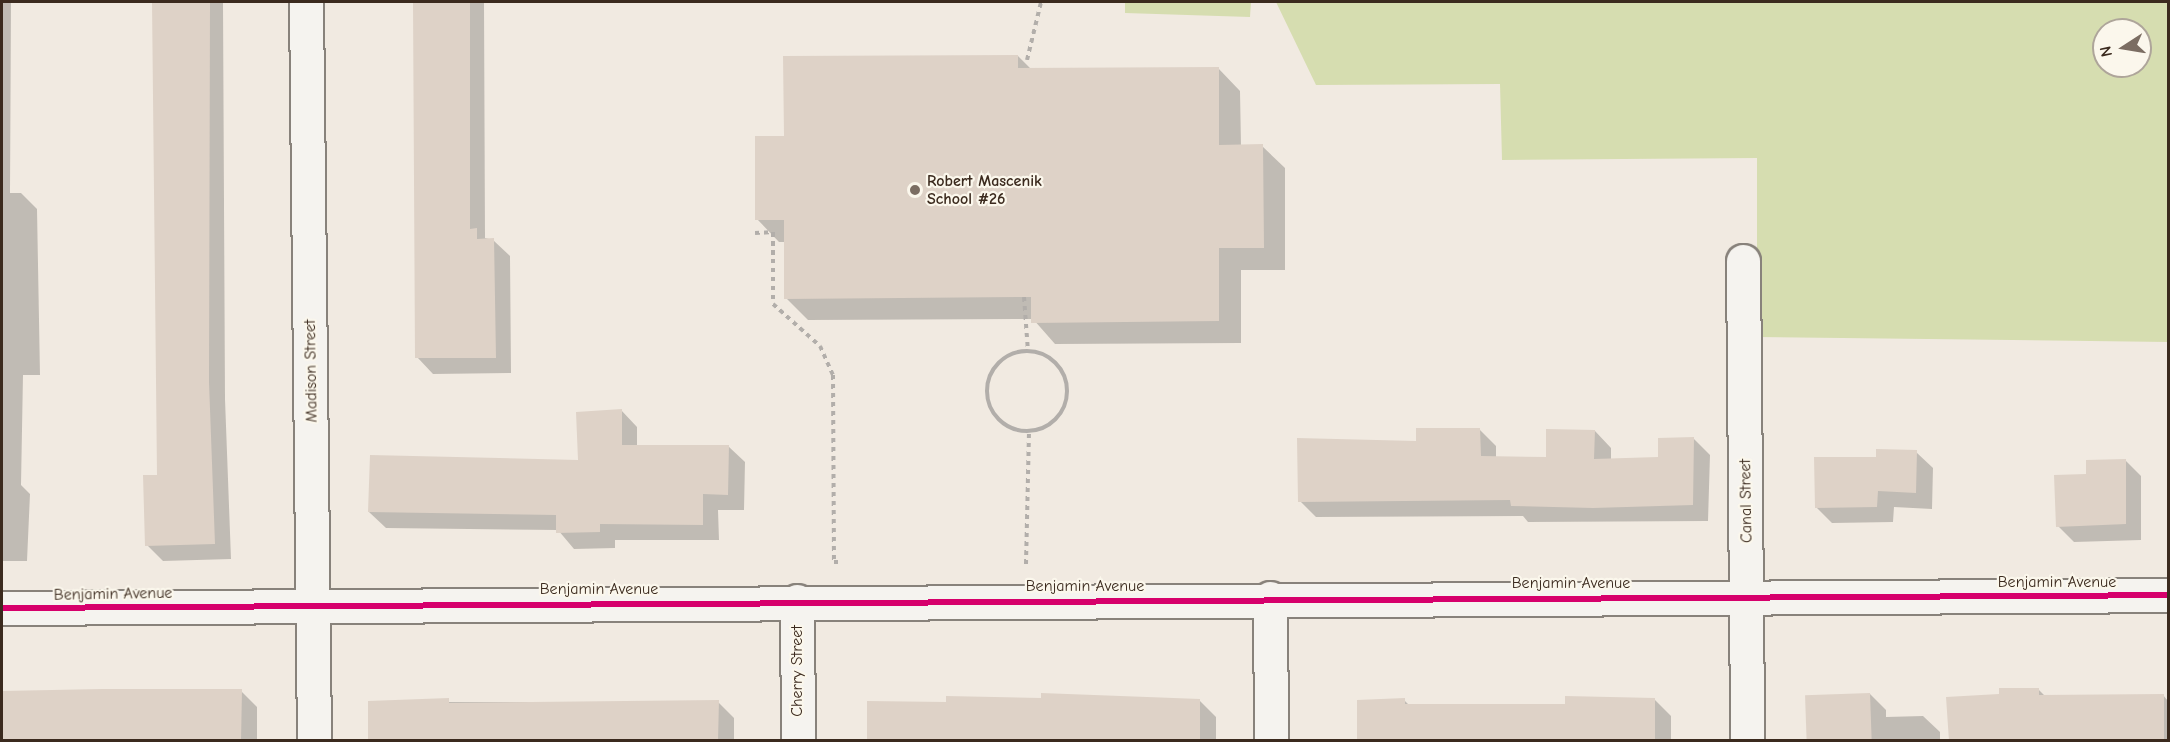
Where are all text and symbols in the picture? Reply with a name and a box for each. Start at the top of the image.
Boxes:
north arrow [2092,18,2152,78]
text: N [2096,44,2116,58]
place label: Robert Mascenik School #26 [927,171,1042,209]
marker: Robert Mascenik School #26 [908,183,922,197]
street label: Madison Street [301,319,321,423]
street label: Canal Street [1736,459,1756,543]
street label: Benjamin Avenue [1998,572,2116,592]
street label: Benjamin Avenue [1512,573,1630,593]
street label: Benjamin Avenue [1026,576,1144,596]
street label: Benjamin Avenue [540,579,658,599]
street label: Benjamin Avenue [54,583,172,605]
street label: Cherry Street [787,625,807,717]

